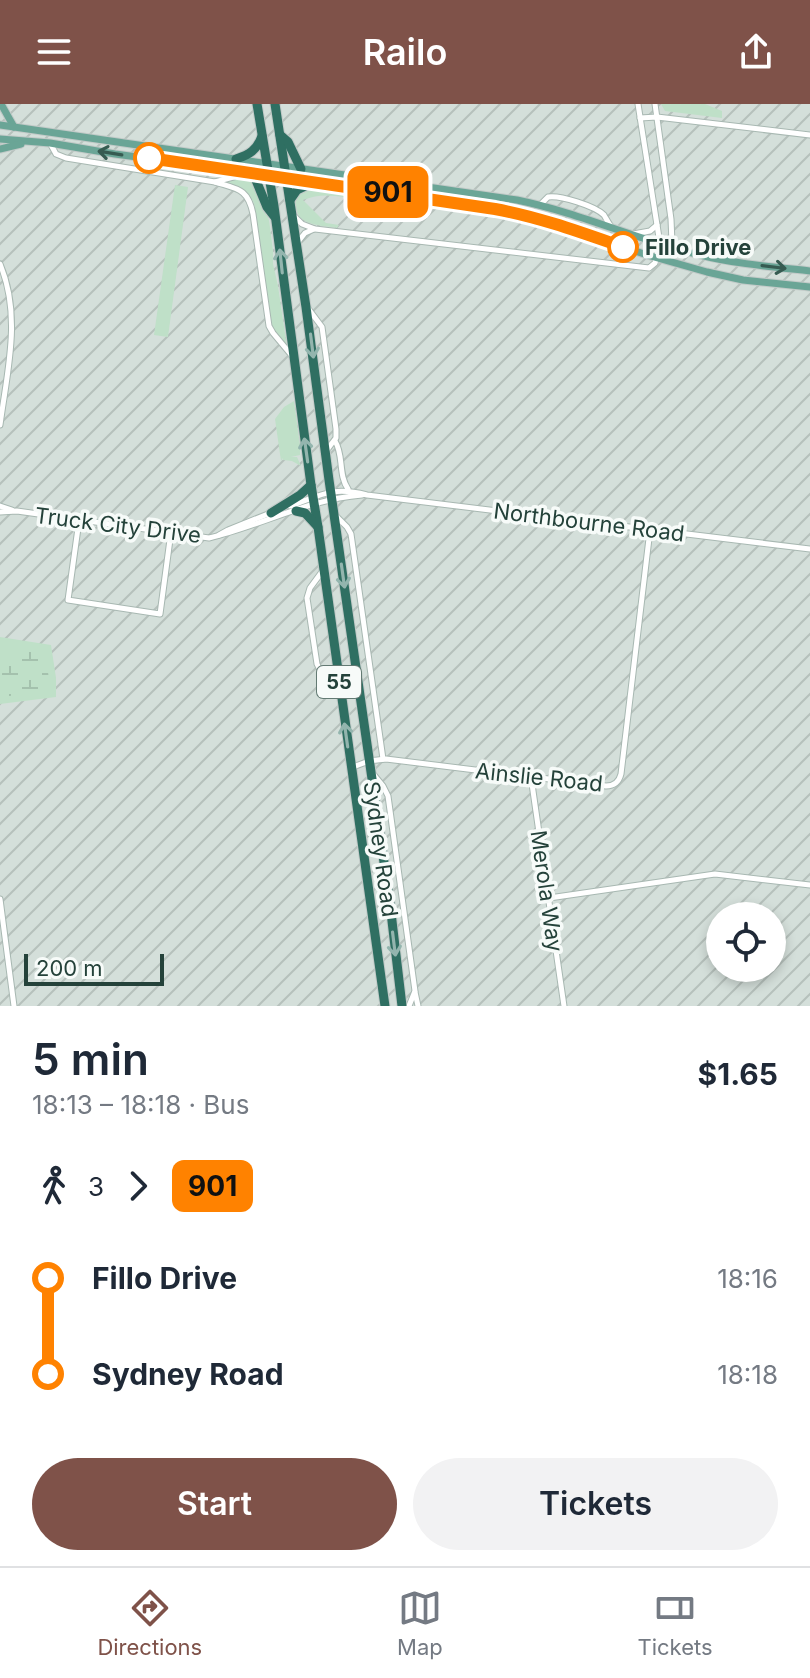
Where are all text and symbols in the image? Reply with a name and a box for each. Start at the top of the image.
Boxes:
icon: menu [32,30,76,74]
text: Railo [363,30,447,74]
icon: share [734,30,778,74]
unlabelled marker [134,143,164,173]
one-way arrow [98,145,124,160]
line badge: 901 [342,166,434,218]
text: 901 [363,175,413,209]
marker: Fillo Drive [608,232,638,262]
place label: Fillo Drive [645,234,751,260]
one-way arrow [273,248,288,274]
one-way arrow [761,260,787,275]
one-way arrow [304,332,319,359]
one-way arrow [298,438,313,463]
street label: Northbourne Road [492,497,686,547]
street label: Truck City Drive [33,502,203,548]
one-way arrow [336,563,351,588]
road number: 55 [317,666,361,698]
one-way arrow [339,722,354,749]
street label: Ainslie Road [474,757,604,797]
street label: Sydney Road [359,780,403,918]
street label: Merola Way [526,828,568,954]
map controls [706,902,786,982]
button: locate [706,902,786,982]
one-way arrow [387,930,402,957]
scale bar [24,950,164,986]
text: 200 m [36,955,103,981]
text: 5 min [32,1032,149,1086]
text: $1.65 [698,1056,778,1092]
text: 18:13 – 18:18 · Bus [32,1089,249,1120]
icon: walk [32,1164,76,1208]
icon: forward [116,1164,160,1208]
text: 901 [188,1169,237,1203]
text: 3 [88,1171,104,1202]
text: Fillo Drive [92,1260,237,1296]
text: 18:16 [717,1263,778,1294]
text: Sydney Road [92,1356,284,1392]
text: 18:18 [717,1359,778,1390]
button: Start [32,1458,397,1550]
button: Tickets [413,1458,778,1550]
tab: Directions [97,1586,202,1660]
tab: Map [397,1586,443,1660]
tab: Tickets [638,1586,713,1660]

